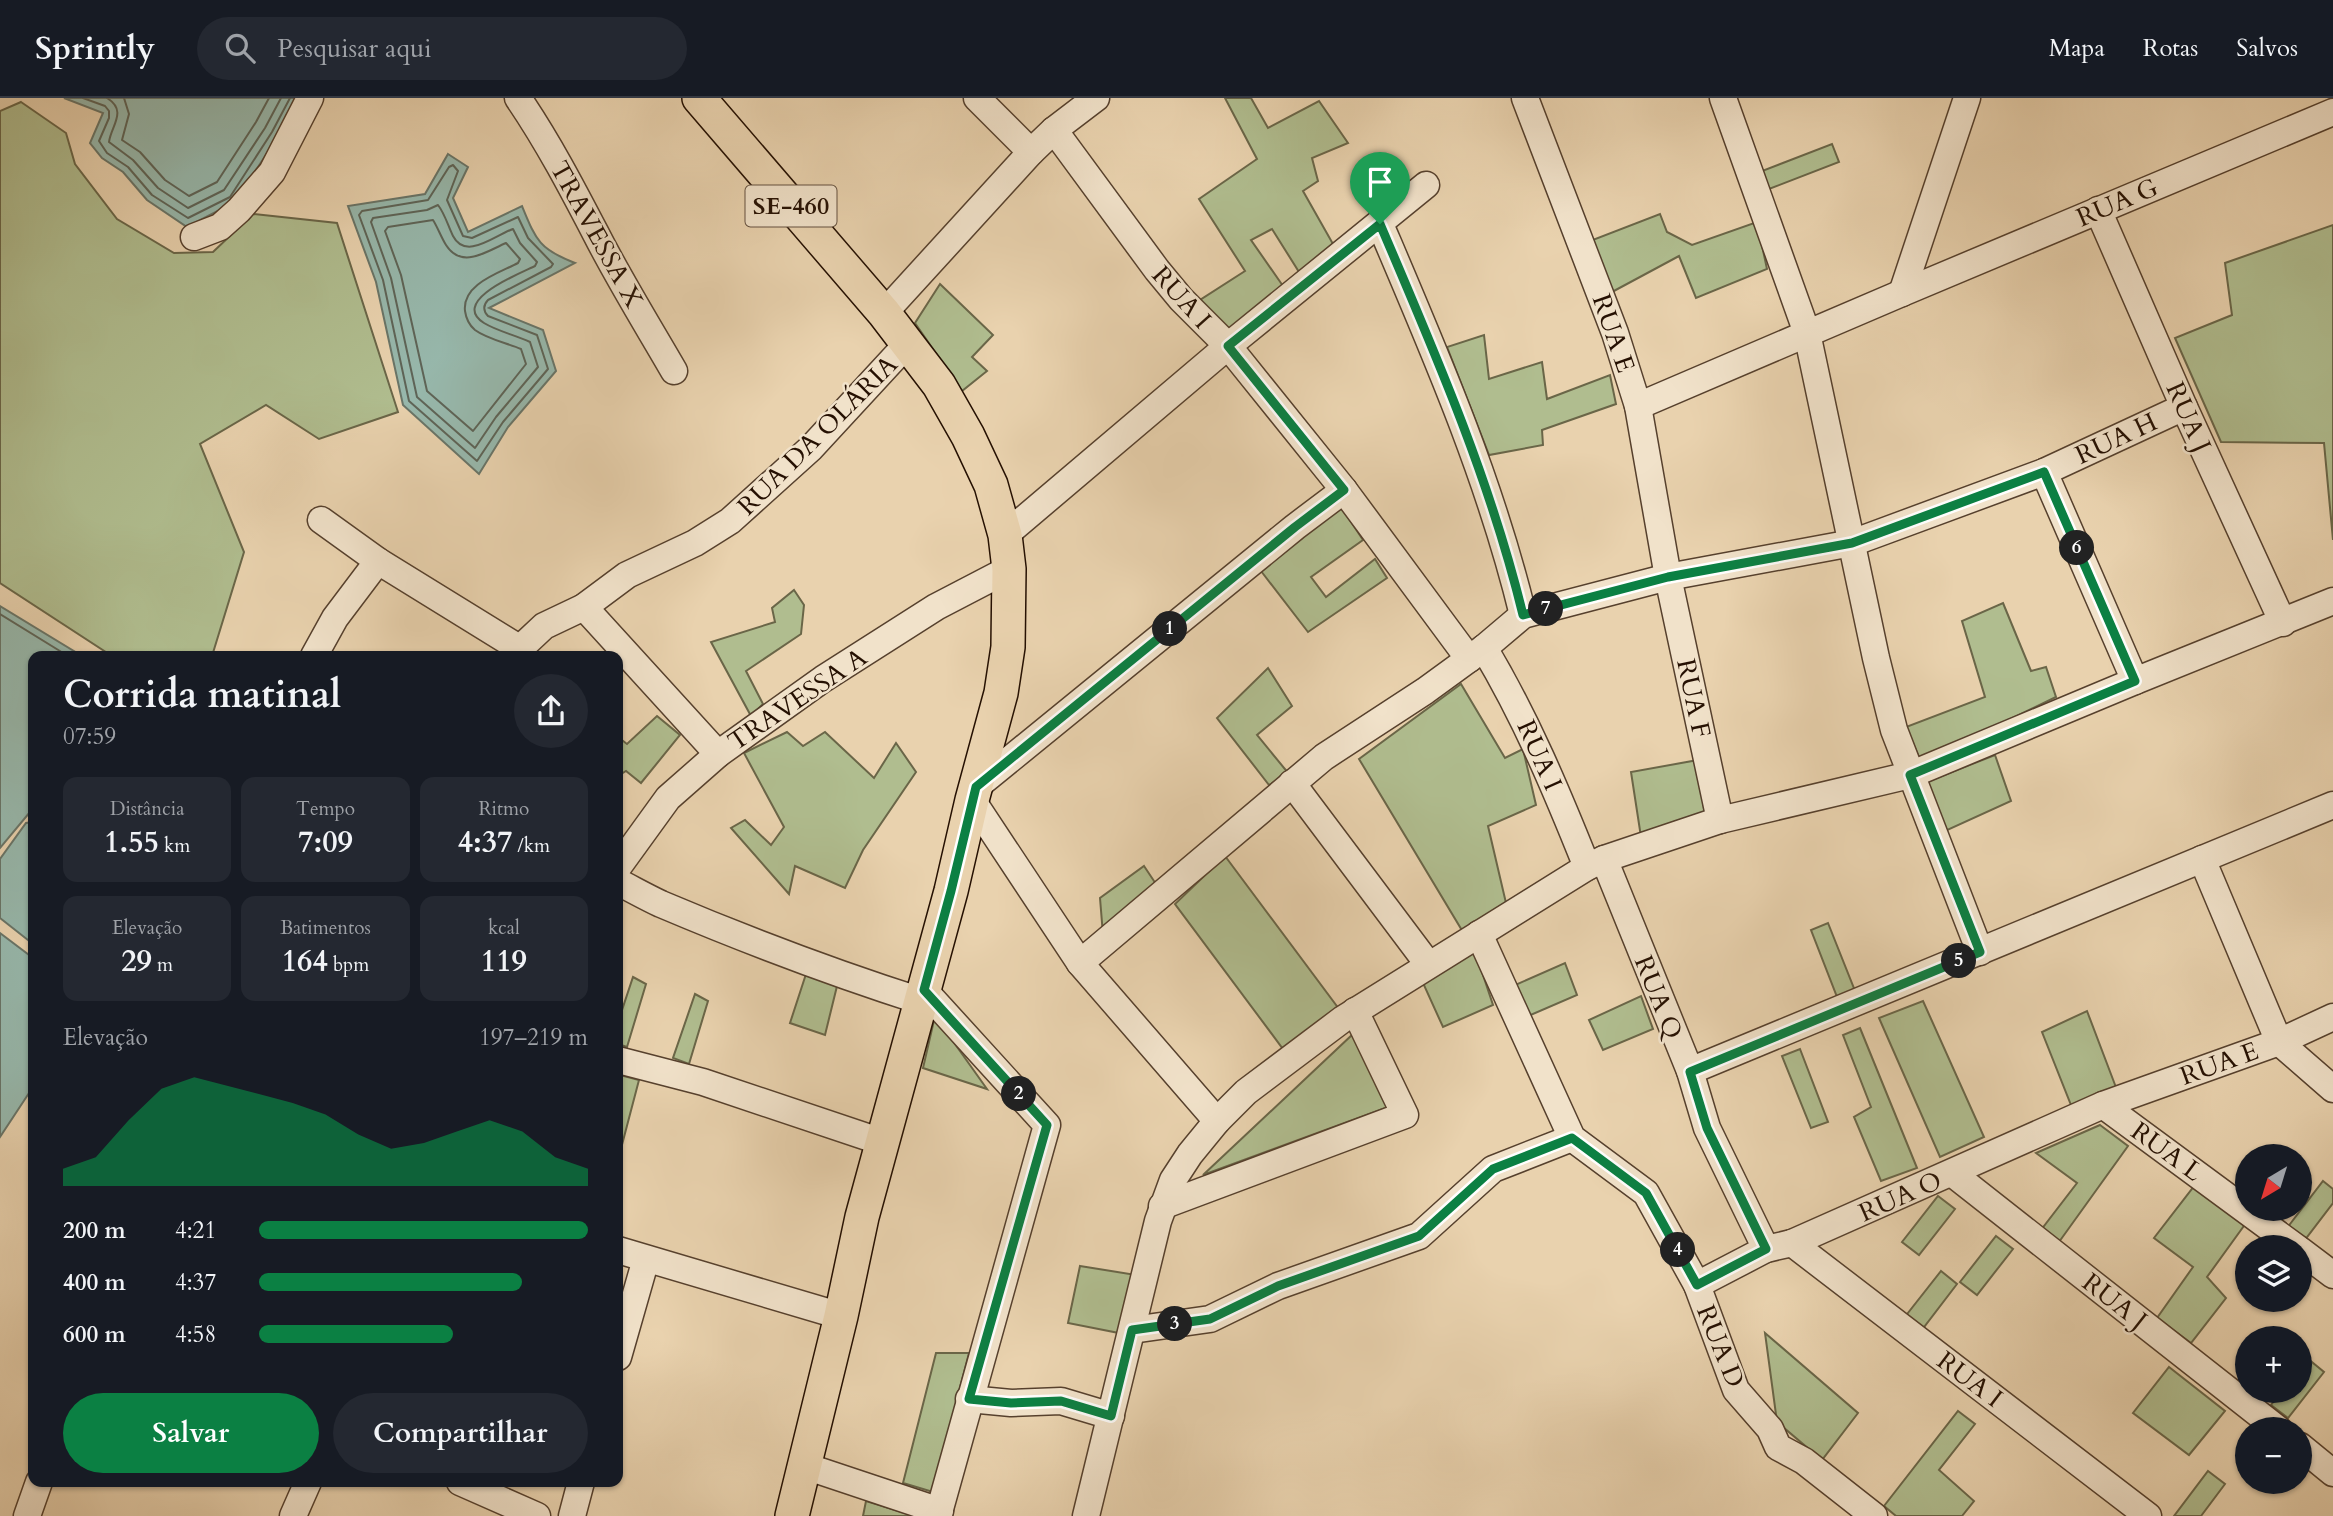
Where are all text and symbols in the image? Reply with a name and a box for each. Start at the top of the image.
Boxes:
search box [197,17,687,80]
text: Sprintly [35,26,155,71]
icon: search [221,29,259,67]
text: Pesquisar aqui [277,31,432,66]
text: Mapa [2049,32,2105,65]
text: Rotas [2143,32,2198,65]
text: Salvos [2236,32,2298,65]
pin [1350,152,1410,224]
street label: TRAVESSA X [542,155,652,314]
icon: arrive [1361,163,1399,201]
street label: RUA G [2071,170,2163,235]
road number: SE-460 [746,186,836,226]
street label: RUA I [1144,258,1219,336]
street label: RUA E [1584,289,1643,377]
street label: RUA DA OLÁRIA [730,347,906,523]
street label: RUA J [2158,376,2219,458]
street label: RUA H [2070,404,2163,473]
pin: 6 [2060,531,2094,566]
text: 6 [2072,534,2081,560]
pin: 7 [1528,592,1564,626]
text: 7 [1541,595,1550,621]
pin: 1 [1152,612,1188,646]
text: 1 [1165,615,1174,641]
street label: TRAVESSA A [721,640,874,759]
street label: RUA F [1668,656,1719,741]
text: Corrida matinal [63,669,341,721]
button: share [514,674,588,748]
street label: RUA I [1509,714,1571,796]
text: 07:59 [63,721,116,752]
text: Distância [110,796,184,822]
text: Tempo [296,796,355,822]
text: Ritmo [478,796,529,822]
text: 1.55 [104,822,159,863]
text: 7:09 [298,822,353,863]
text: 4:37 [458,822,512,863]
text: km [159,833,190,859]
text: /km [512,833,550,859]
text: Elevação [112,915,182,941]
text: Batimentos [280,915,371,941]
text: kcal [488,915,520,941]
text: 29 [121,941,152,982]
text: 164 [282,941,328,982]
text: 119 [481,941,527,982]
pin: 5 [1941,944,1976,978]
text: 5 [1954,947,1963,973]
street label: RUA Q [1626,950,1691,1044]
text: m [152,952,173,978]
text: bpm [328,952,369,978]
text: Elevação [63,1022,148,1053]
text: 197–219 m [479,1022,588,1053]
street label: RUA E [2175,1033,2263,1094]
pin: 2 [1002,1076,1036,1112]
text: 2 [1014,1080,1023,1106]
street label: RUA L [2124,1114,2210,1189]
north arrow [2235,1144,2312,1222]
map controls [2235,1144,2312,1494]
street label: RUA O [1853,1163,1947,1230]
text: 200 m [63,1215,126,1246]
text: 4:21 [175,1215,216,1246]
pin: 4 [1660,1232,1696,1268]
button: layers [2235,1235,2312,1312]
text: 4 [1673,1236,1682,1262]
street label: RUA J [2075,1265,2154,1338]
text: 400 m [63,1267,126,1298]
text: 4:37 [175,1267,216,1298]
street label: RUA D [1688,1300,1753,1393]
pin: 3 [1158,1306,1192,1342]
text: 3 [1170,1310,1179,1336]
text: 600 m [63,1319,126,1350]
text: 4:58 [175,1319,216,1350]
button: + [2235,1326,2312,1403]
street label: RUA I [1930,1343,2010,1416]
button: Salvar [63,1393,319,1473]
button: Compartilhar [333,1393,588,1473]
button: − [2235,1417,2312,1494]

